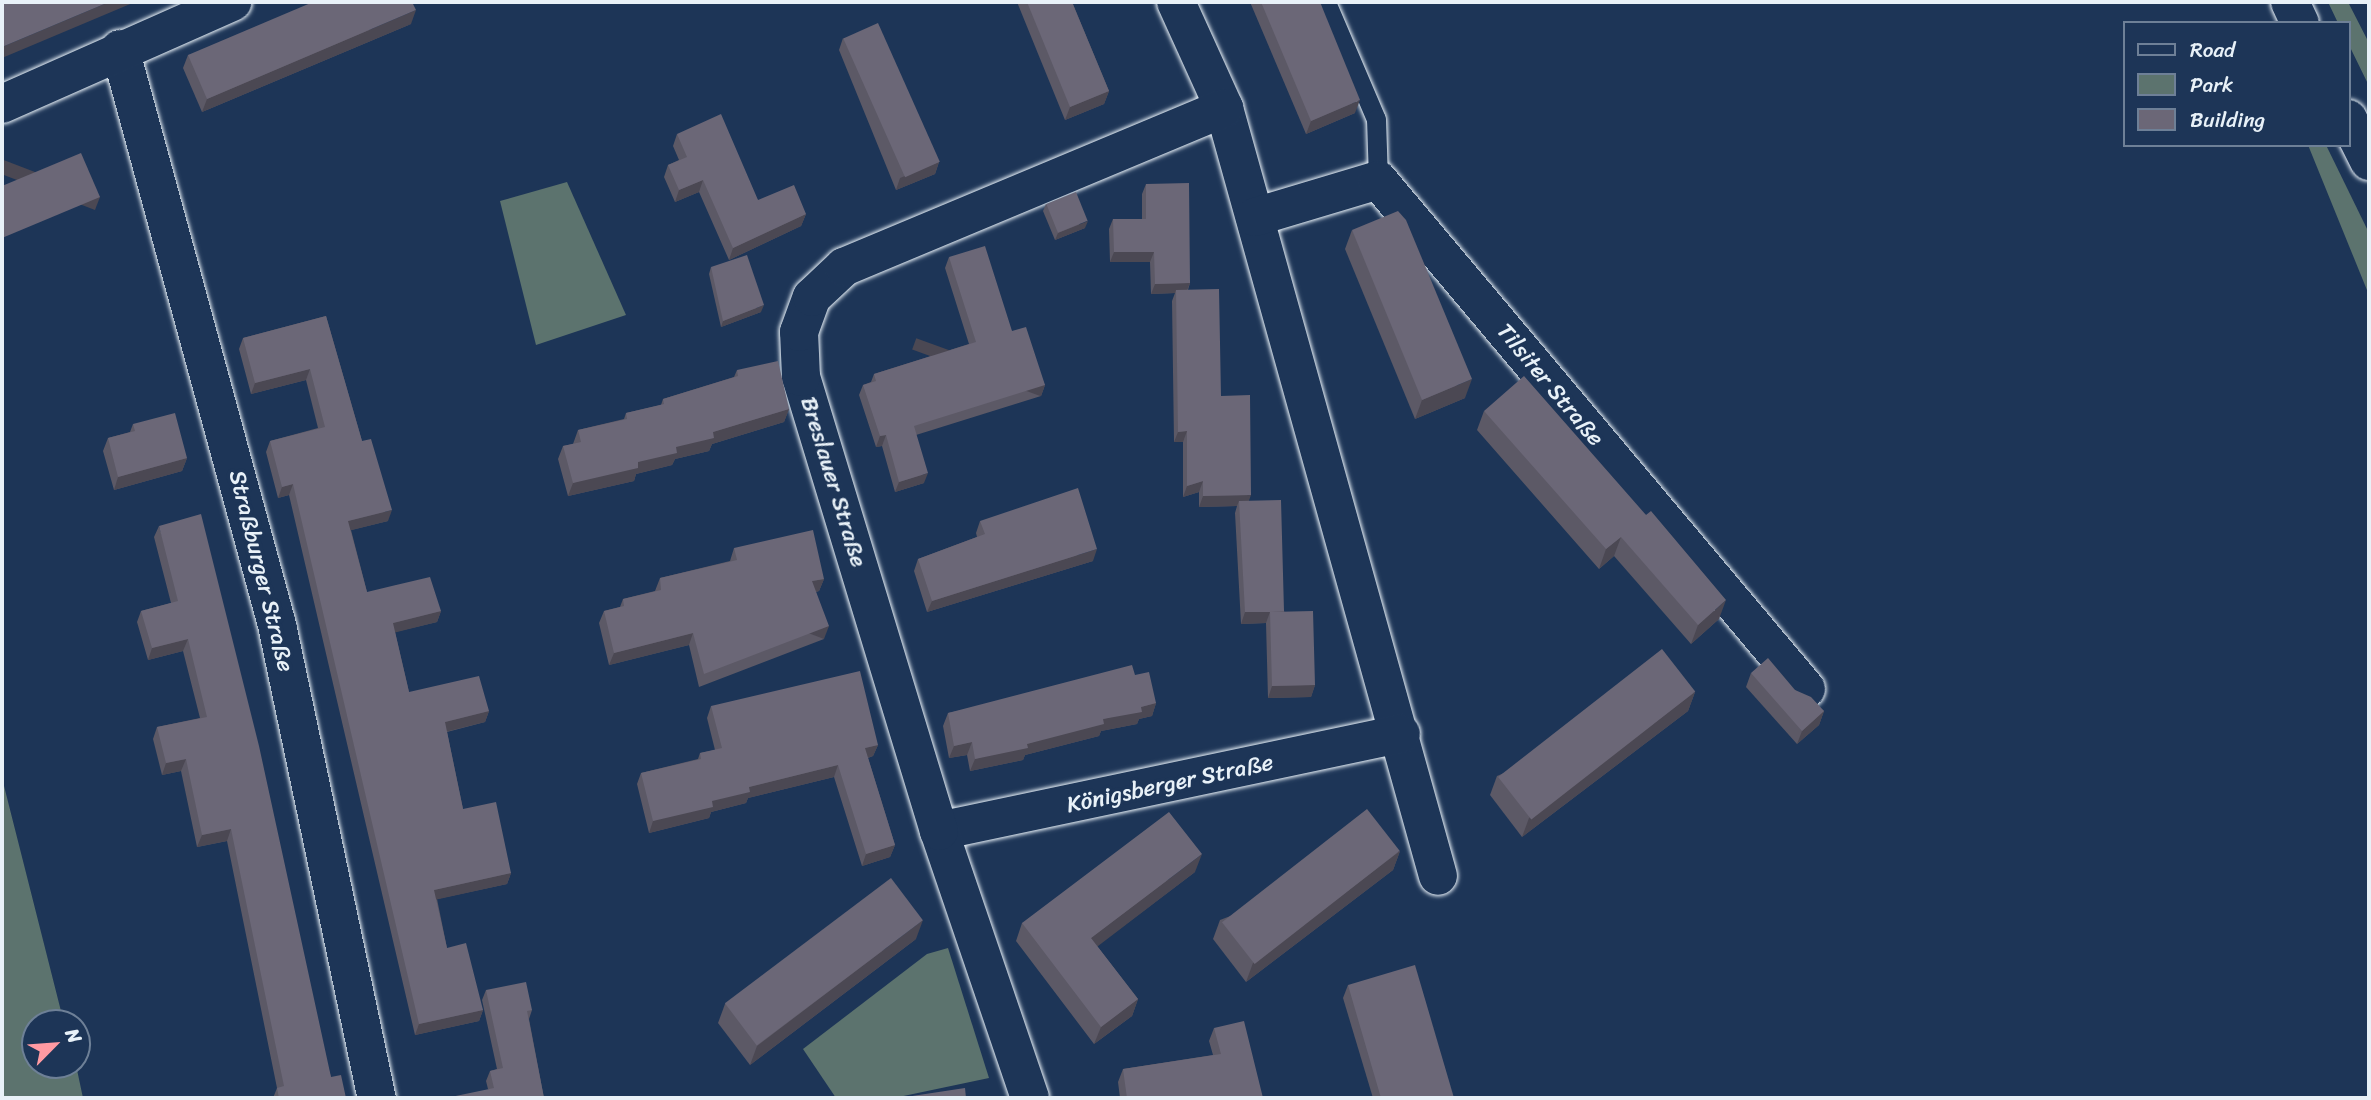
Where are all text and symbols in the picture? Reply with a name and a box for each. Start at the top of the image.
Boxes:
legend [2122,21,2350,147]
text: Road [2190,31,2235,69]
text: Park [2190,66,2233,104]
text: Building [2190,101,2265,139]
street label: Tilsiter Straße [1491,318,1609,452]
street label: Breslauer Straße [794,393,872,571]
street label: Straßburger Straße [223,467,299,675]
street label: Königsberger Straße [1064,749,1276,819]
north arrow [21,1009,91,1079]
text: N [56,1023,91,1049]

